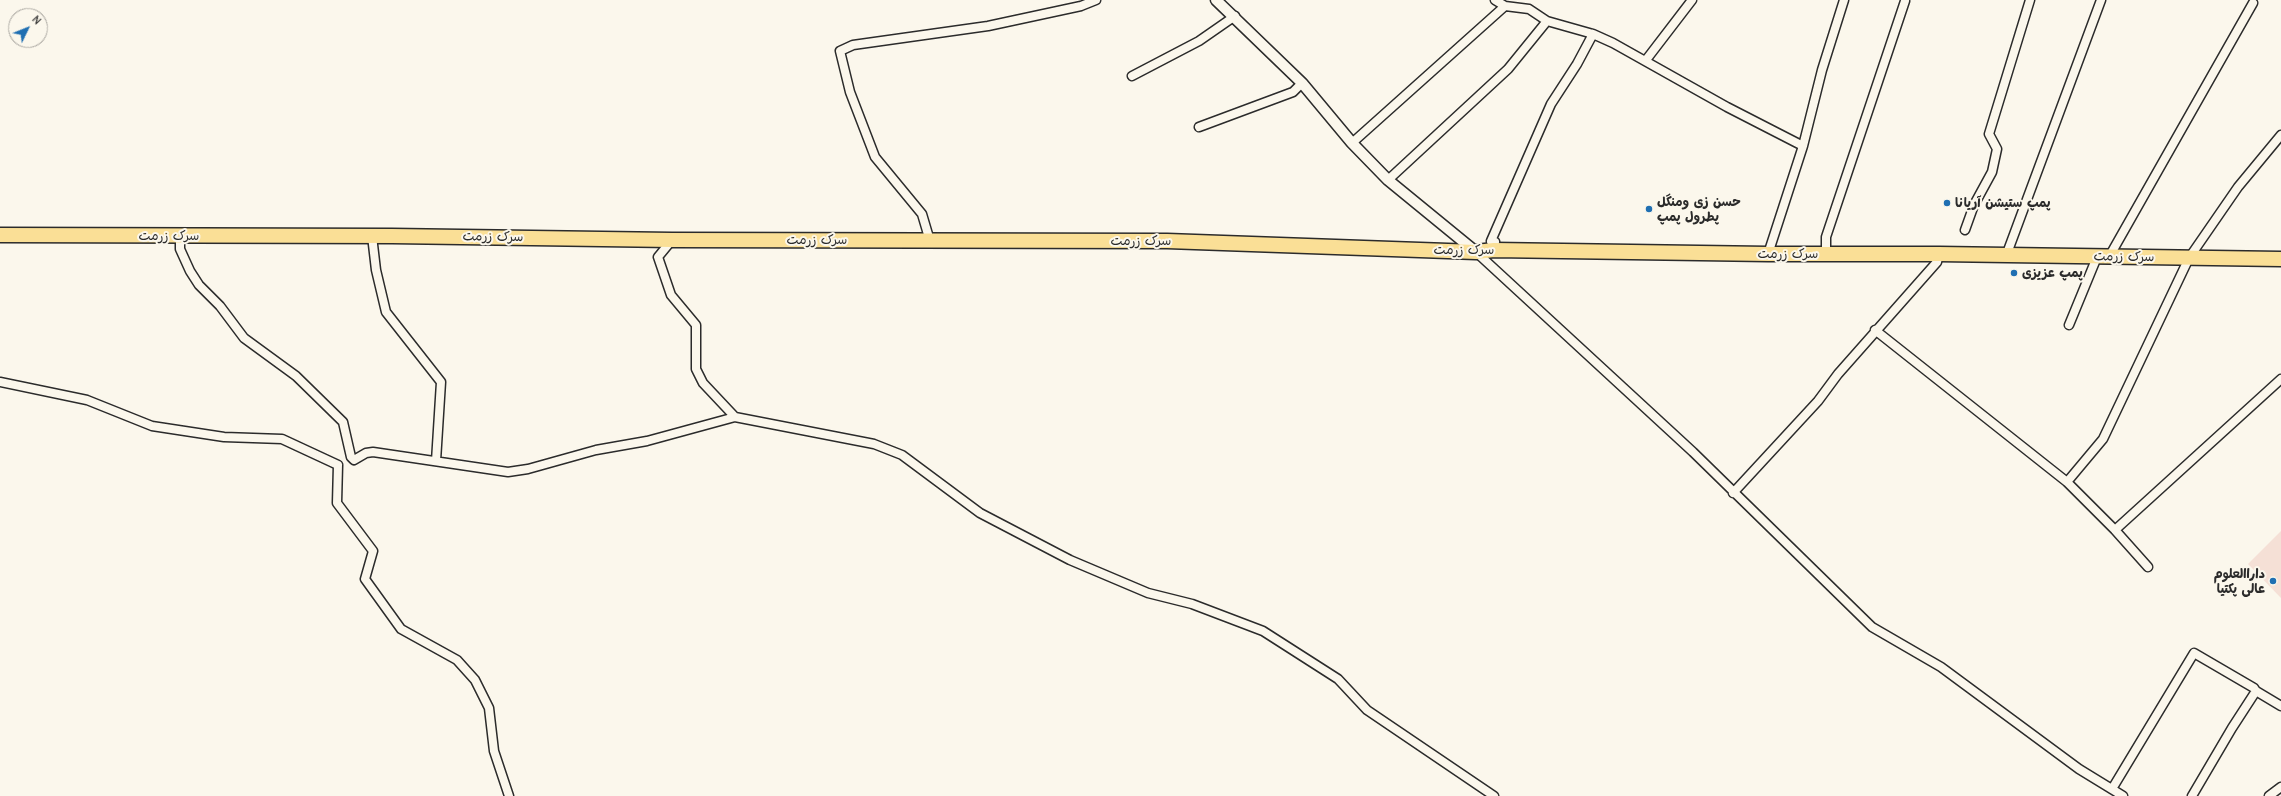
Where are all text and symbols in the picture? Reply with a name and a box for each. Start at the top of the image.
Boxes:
north arrow [8,8,48,48]
text: N [29,13,44,27]
place label: حسن زی ومنگل پطرول پمپ [1657,194,1741,225]
place label: پمپ ستیشن آریانا [1955,195,2050,211]
marker: پمپ ستیشن آریانا [1942,198,1952,208]
marker: حسن زی ومنگل پطرول پمپ [1644,204,1654,214]
street label: سرک زرمت [139,228,199,244]
street label: سرک زرمت [462,229,524,245]
street label: سرک زرمت [787,232,847,248]
street label: سرک زرمت [1111,233,1171,249]
street label: سرک زرمت [1434,242,1494,258]
street label: سرک زرمت [1758,246,1818,262]
street label: سرک زرمت [2093,249,2155,265]
place label: پمپ عزیزی [2022,265,2083,281]
marker: پمپ عزیزی [2009,268,2019,278]
place label: داراالعلوم عالی پکتیا [2214,566,2265,597]
marker: داراالعلوم عالی پکتیا [2268,576,2278,586]

